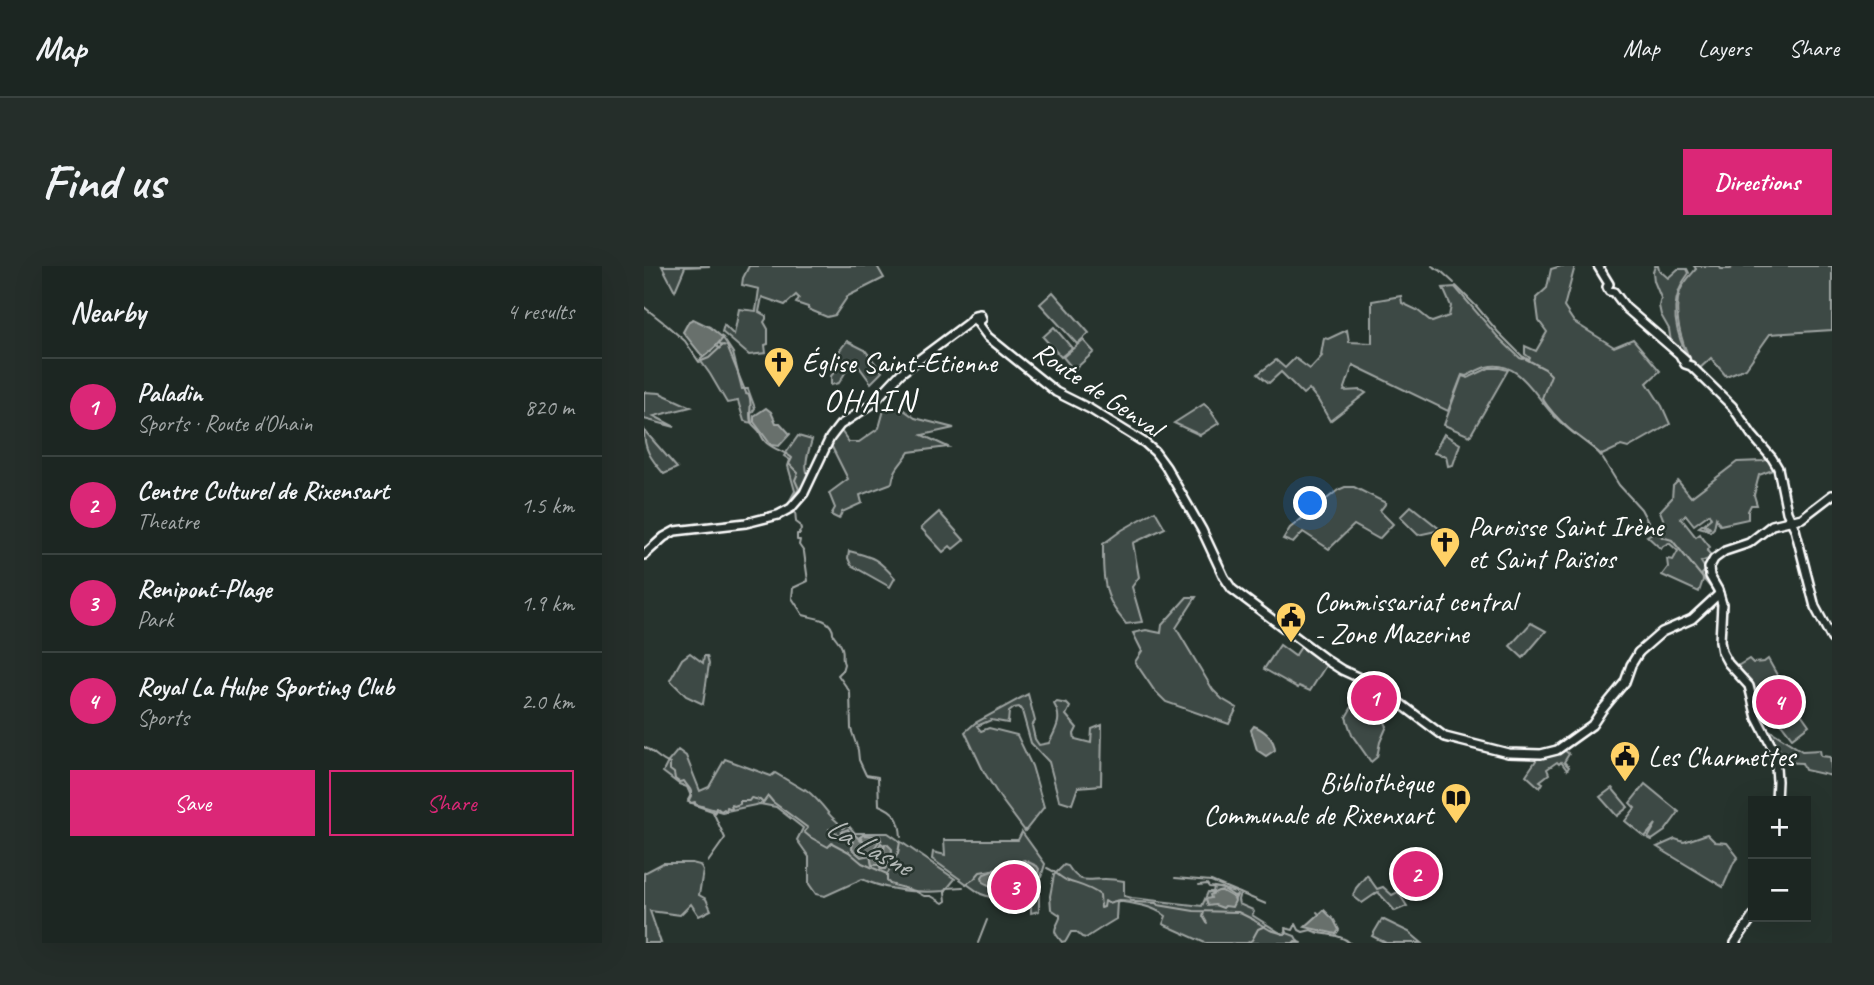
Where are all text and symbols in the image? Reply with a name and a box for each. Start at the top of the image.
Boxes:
text: Map [35,27,86,69]
text: Map [1623,33,1660,63]
text: Layers [1698,33,1751,63]
text: Share [1789,33,1839,63]
button: Directions [1683,149,1832,215]
text: Find us [42,151,164,213]
text: Nearby [70,293,146,331]
text: 4 results [507,297,574,326]
street label: Route de Genval [1027,333,1173,448]
church icon: Église Saint-Etienne [762,345,796,389]
place label: Église Saint-Etienne [802,345,999,380]
text: Paladin [137,376,203,409]
district label: OHAIN [824,380,919,421]
text: 1 [88,393,98,422]
text: 820 m [525,393,574,422]
text: Sports · Route d'Ohain [137,409,312,438]
text: Centre Culturel de Rixensart [137,474,389,507]
your location [1293,486,1327,520]
text: 2 [88,491,98,520]
text: 1.5 km [521,491,574,520]
text: Theatre [137,507,199,536]
place label: Paroisse Saint Irène et Saint Païsios [1468,509,1665,576]
church icon: Paroisse Saint Irène et Saint Païsios [1428,525,1462,569]
text: Renipont-Plage [137,572,272,605]
place label: Commissariat central - Zone Mazerine [1314,584,1521,651]
text: 3 [88,589,98,618]
text: 1.9 km [521,589,574,618]
public building icon: Commissariat central - Zone Mazerine [1274,600,1308,644]
text: Park [137,605,173,634]
text: Royal La Hulpe Sporting Club [137,670,394,703]
pin: 1 [1351,672,1397,724]
pin: 4 [1756,676,1802,728]
text: 4 [88,687,98,716]
text: 2.0 km [521,687,574,716]
text: Sports [137,703,189,732]
public building icon: Les Charmettes [1608,739,1642,783]
place label: Les Charmettes [1648,739,1797,774]
place label: Bibliothèque Communale de Rixenxart [1203,765,1436,832]
button: Save [70,770,315,836]
button: Share [329,770,574,836]
library icon: Bibliothèque Communale de Rixenxart [1439,781,1473,825]
map controls [1748,796,1811,922]
button: + [1748,796,1811,859]
water label: La Lasne [820,808,922,886]
pin: 2 [1393,848,1439,900]
button: − [1748,859,1811,922]
pin: 3 [991,861,1037,913]

